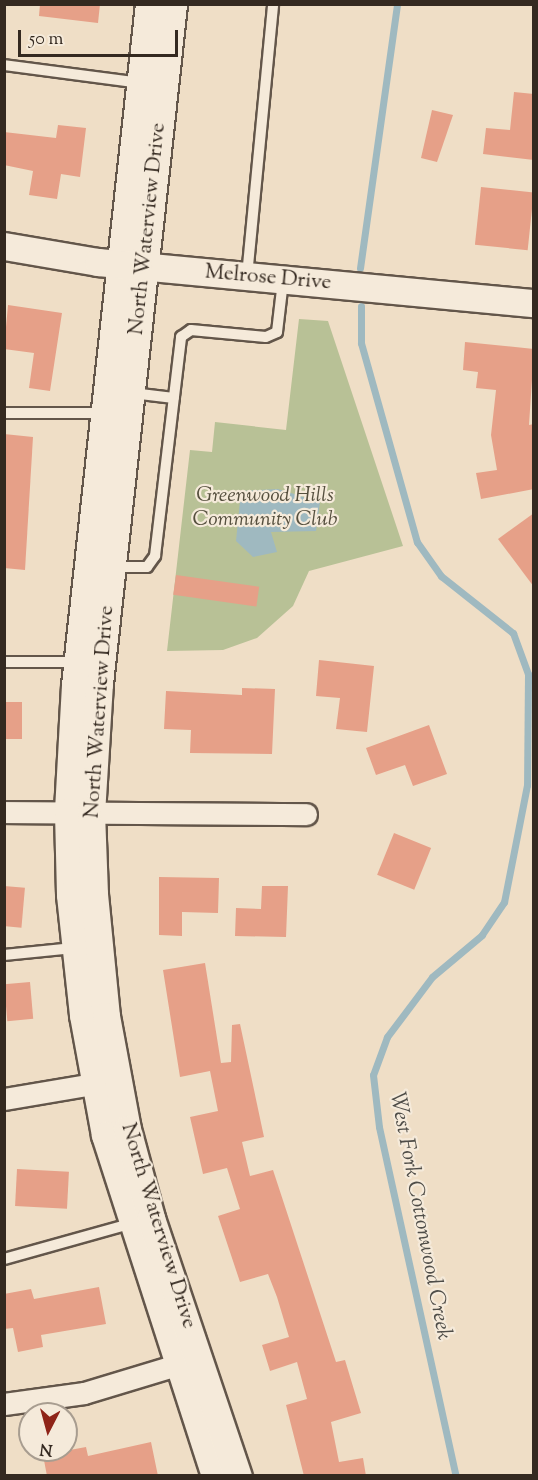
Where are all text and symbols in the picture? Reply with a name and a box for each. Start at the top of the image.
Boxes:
scale bar [21,18,182,56]
text: 50 m [29,27,63,53]
street label: North Waterview Drive [124,122,172,336]
street label: Melrose Drive [204,260,332,296]
park label: Greenwood Hills Community Club [192,483,338,533]
street label: North Waterview Drive [80,605,120,819]
water label: West Fork Cottonwood Creek [382,1090,456,1342]
street label: North Waterview Drive [115,1120,201,1332]
north arrow [18,1402,78,1462]
text: N [39,1436,54,1461]

